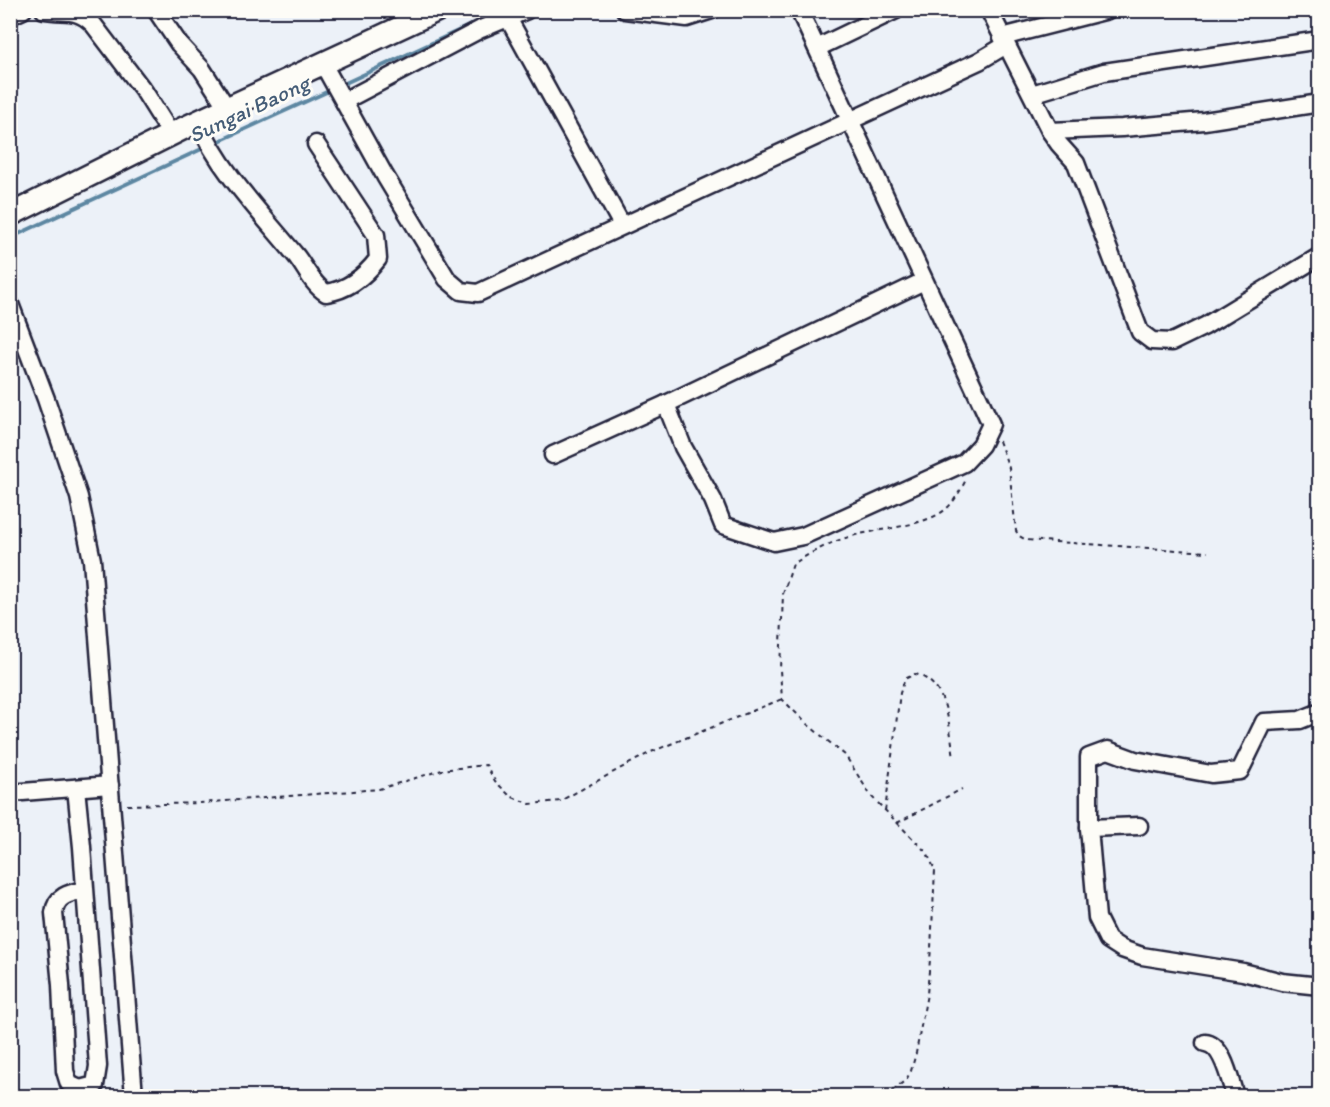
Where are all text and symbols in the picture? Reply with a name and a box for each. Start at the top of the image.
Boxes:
water label: Sungai Baong [184,68,316,149]

